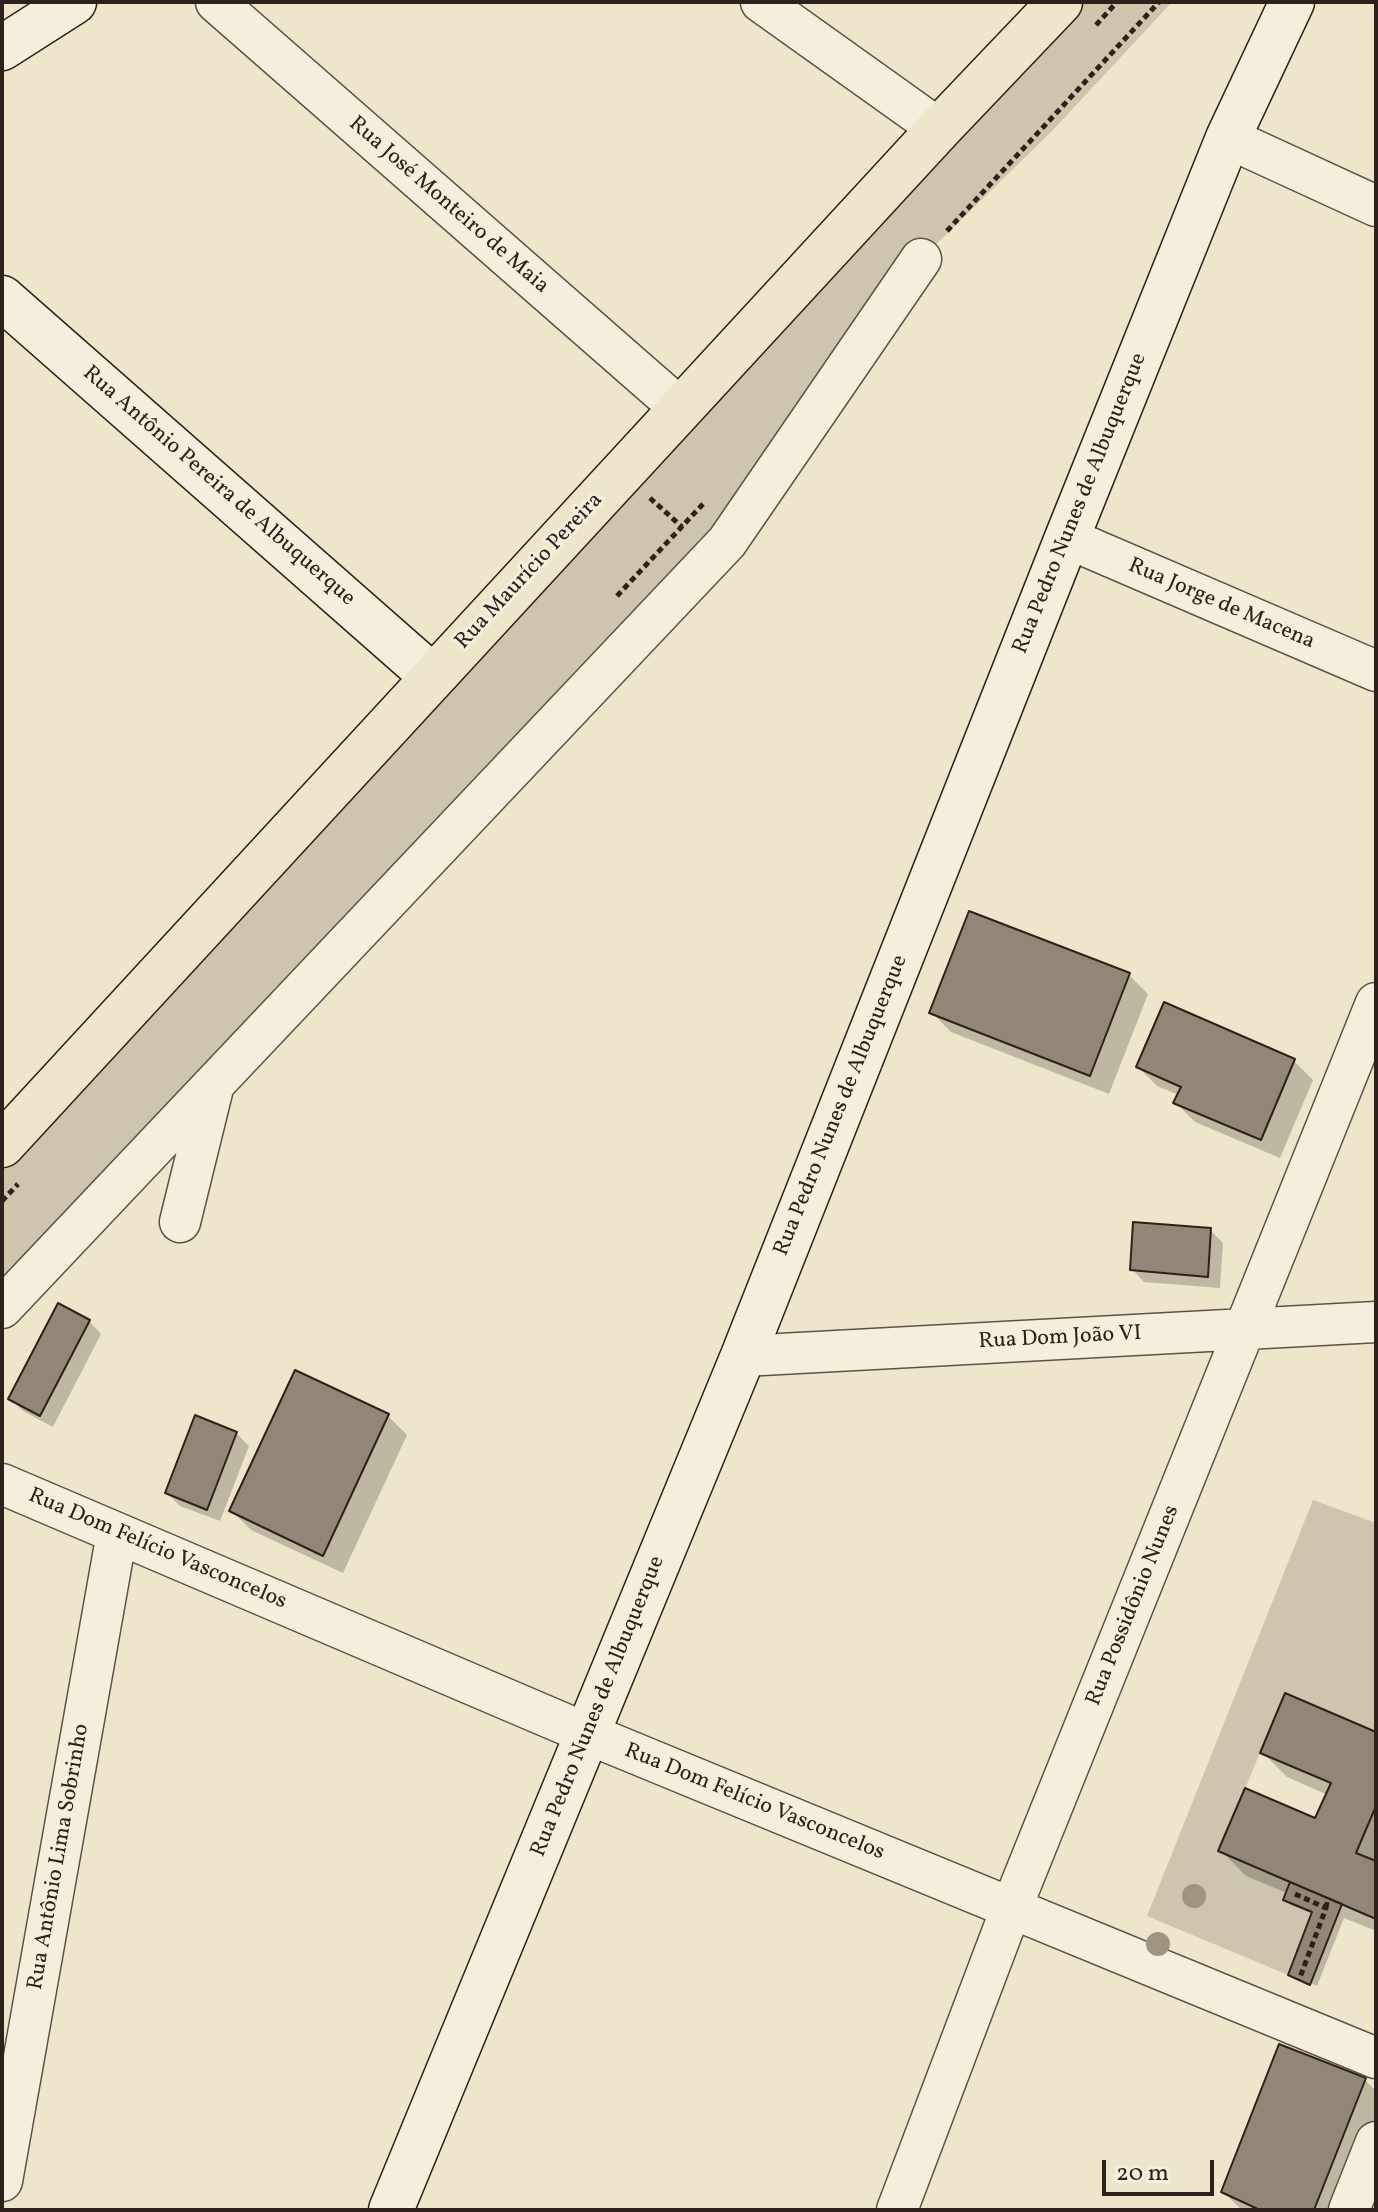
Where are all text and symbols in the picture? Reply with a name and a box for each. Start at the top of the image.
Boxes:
street label: Rua José Monteiro de Maia [342,112,554,300]
street label: Rua Pedro Nunes de Albuquerque [1008,350,1154,658]
street label: Rua Antônio Pereira de Albuquerque [76,361,360,613]
street label: Rua Maurício Pereira [451,488,609,656]
street label: Rua Jorge de Macena [1124,554,1318,656]
street label: Rua Pedro Nunes de Albuquerque [769,952,915,1260]
street label: Rua Dom João VI [978,1322,1142,1356]
street label: Rua Dom Felício Vasconcelos [24,1484,290,1616]
street label: Rua Possidônio Nunes [1082,1502,1186,1710]
street label: Rua Pedro Nunes de Albuquerque [526,1553,672,1861]
street label: Rua Antônio Lima Sobrinho [24,1722,96,1992]
street label: Rua Dom Felício Vasconcelos [620,1739,888,1867]
scale bar [1106,2144,1218,2194]
text: 20 m [1116,2157,1169,2191]

